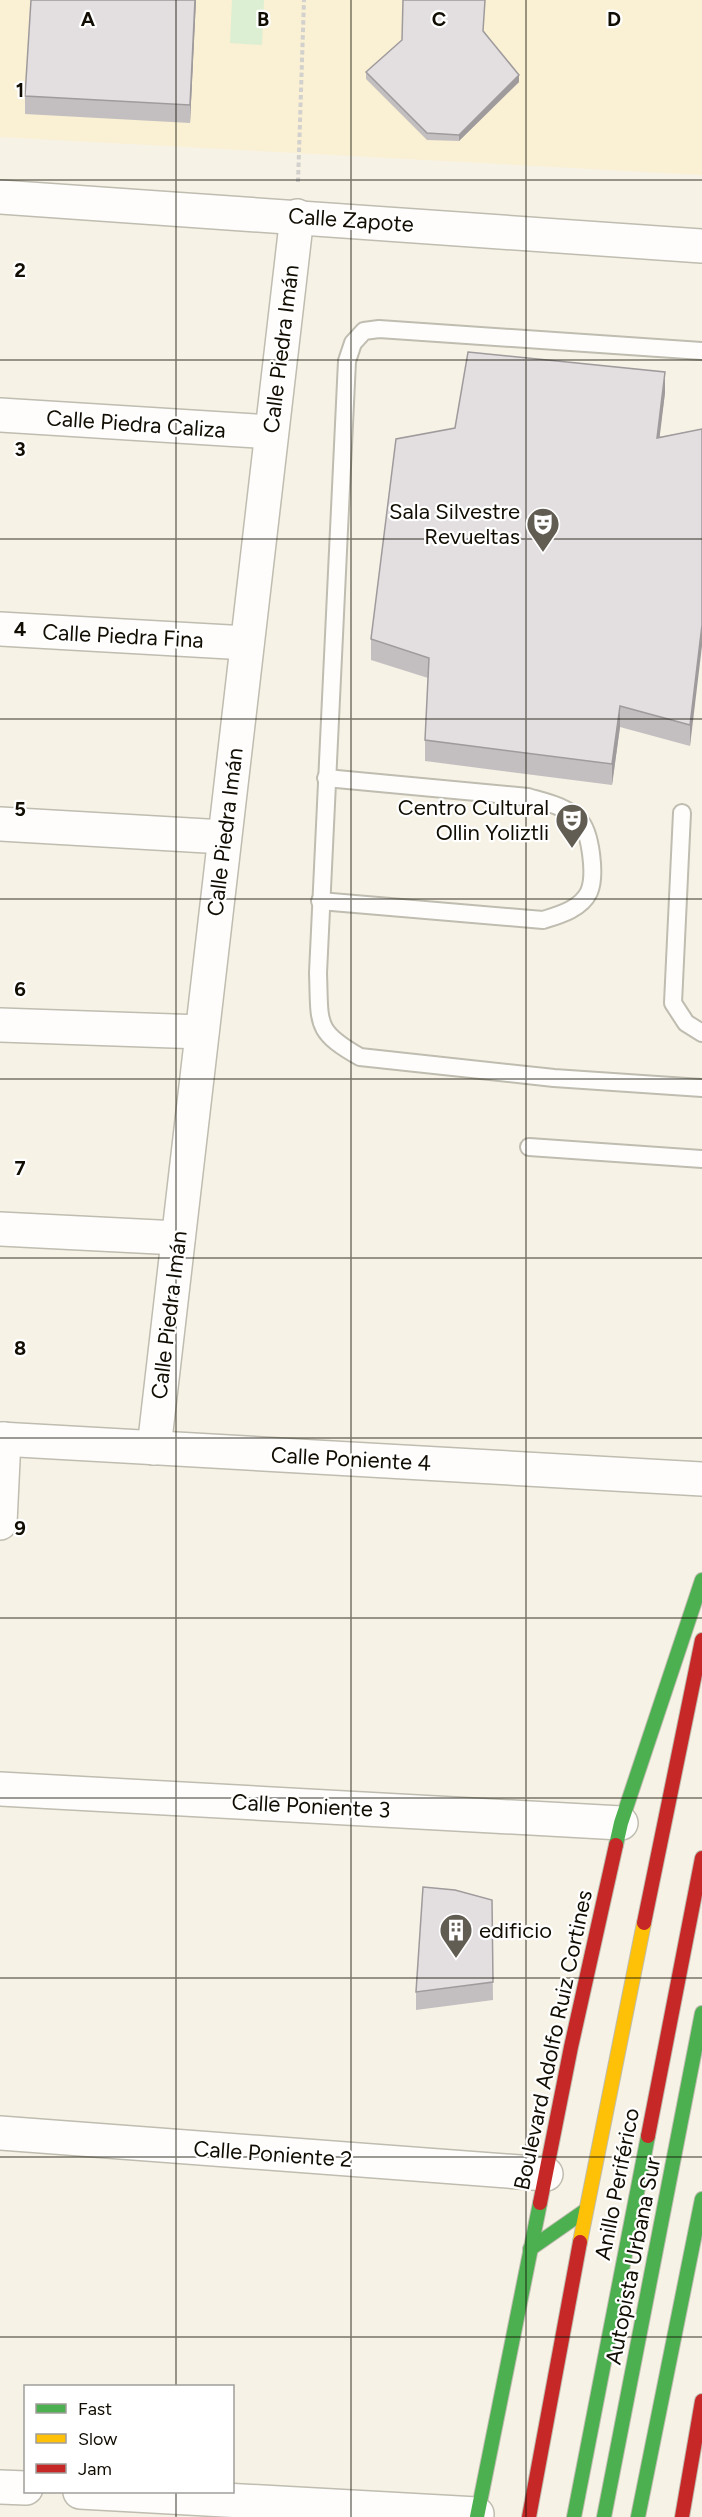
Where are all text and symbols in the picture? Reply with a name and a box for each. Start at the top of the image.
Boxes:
text: A [81,7,96,31]
text: B [257,7,269,31]
text: C [432,7,446,31]
text: D [607,7,621,31]
text: 1 [16,78,24,102]
street label: Calle Zapote [287,202,415,238]
text: 2 [14,258,26,282]
street label: Calle Piedra Imán [257,263,305,435]
street label: Calle Piedra Caliza [45,404,227,444]
text: 3 [14,437,26,461]
place label: Sala Silvestre Revueltas [389,498,520,550]
theatre icon: Sala Silvestre Revueltas [525,506,561,553]
text: 4 [14,617,27,641]
street label: Calle Piedra Fina [42,618,204,654]
street label: Calle Piedra Imán [201,746,249,918]
place label: Centro Cultural Ollin Yoliztli [398,794,549,846]
text: 5 [14,797,26,821]
theatre icon: Centro Cultural Ollin Yoliztli [554,802,590,849]
text: 6 [14,977,26,1001]
text: 7 [14,1156,26,1180]
street label: Calle Piedra Imán [145,1229,193,1401]
text: 8 [14,1336,26,1360]
street label: Calle Poniente 4 [270,1441,432,1477]
text: 9 [14,1516,26,1540]
street label: Calle Poniente 3 [231,1788,391,1824]
street label: Boulevard Adolfo Ruiz Cortines [508,1887,598,2193]
building icon: edificio [438,1912,474,1959]
place label: edificio [479,1917,552,1944]
street label: Anillo Periférico [589,2106,645,2262]
street label: Calle Poniente 2 [193,2135,353,2173]
street label: Autopista Urbana Sur [600,2154,666,2367]
legend [24,2385,234,2493]
text: Fast [78,2398,112,2420]
text: Slow [78,2428,117,2450]
text: Jam [78,2458,112,2480]

